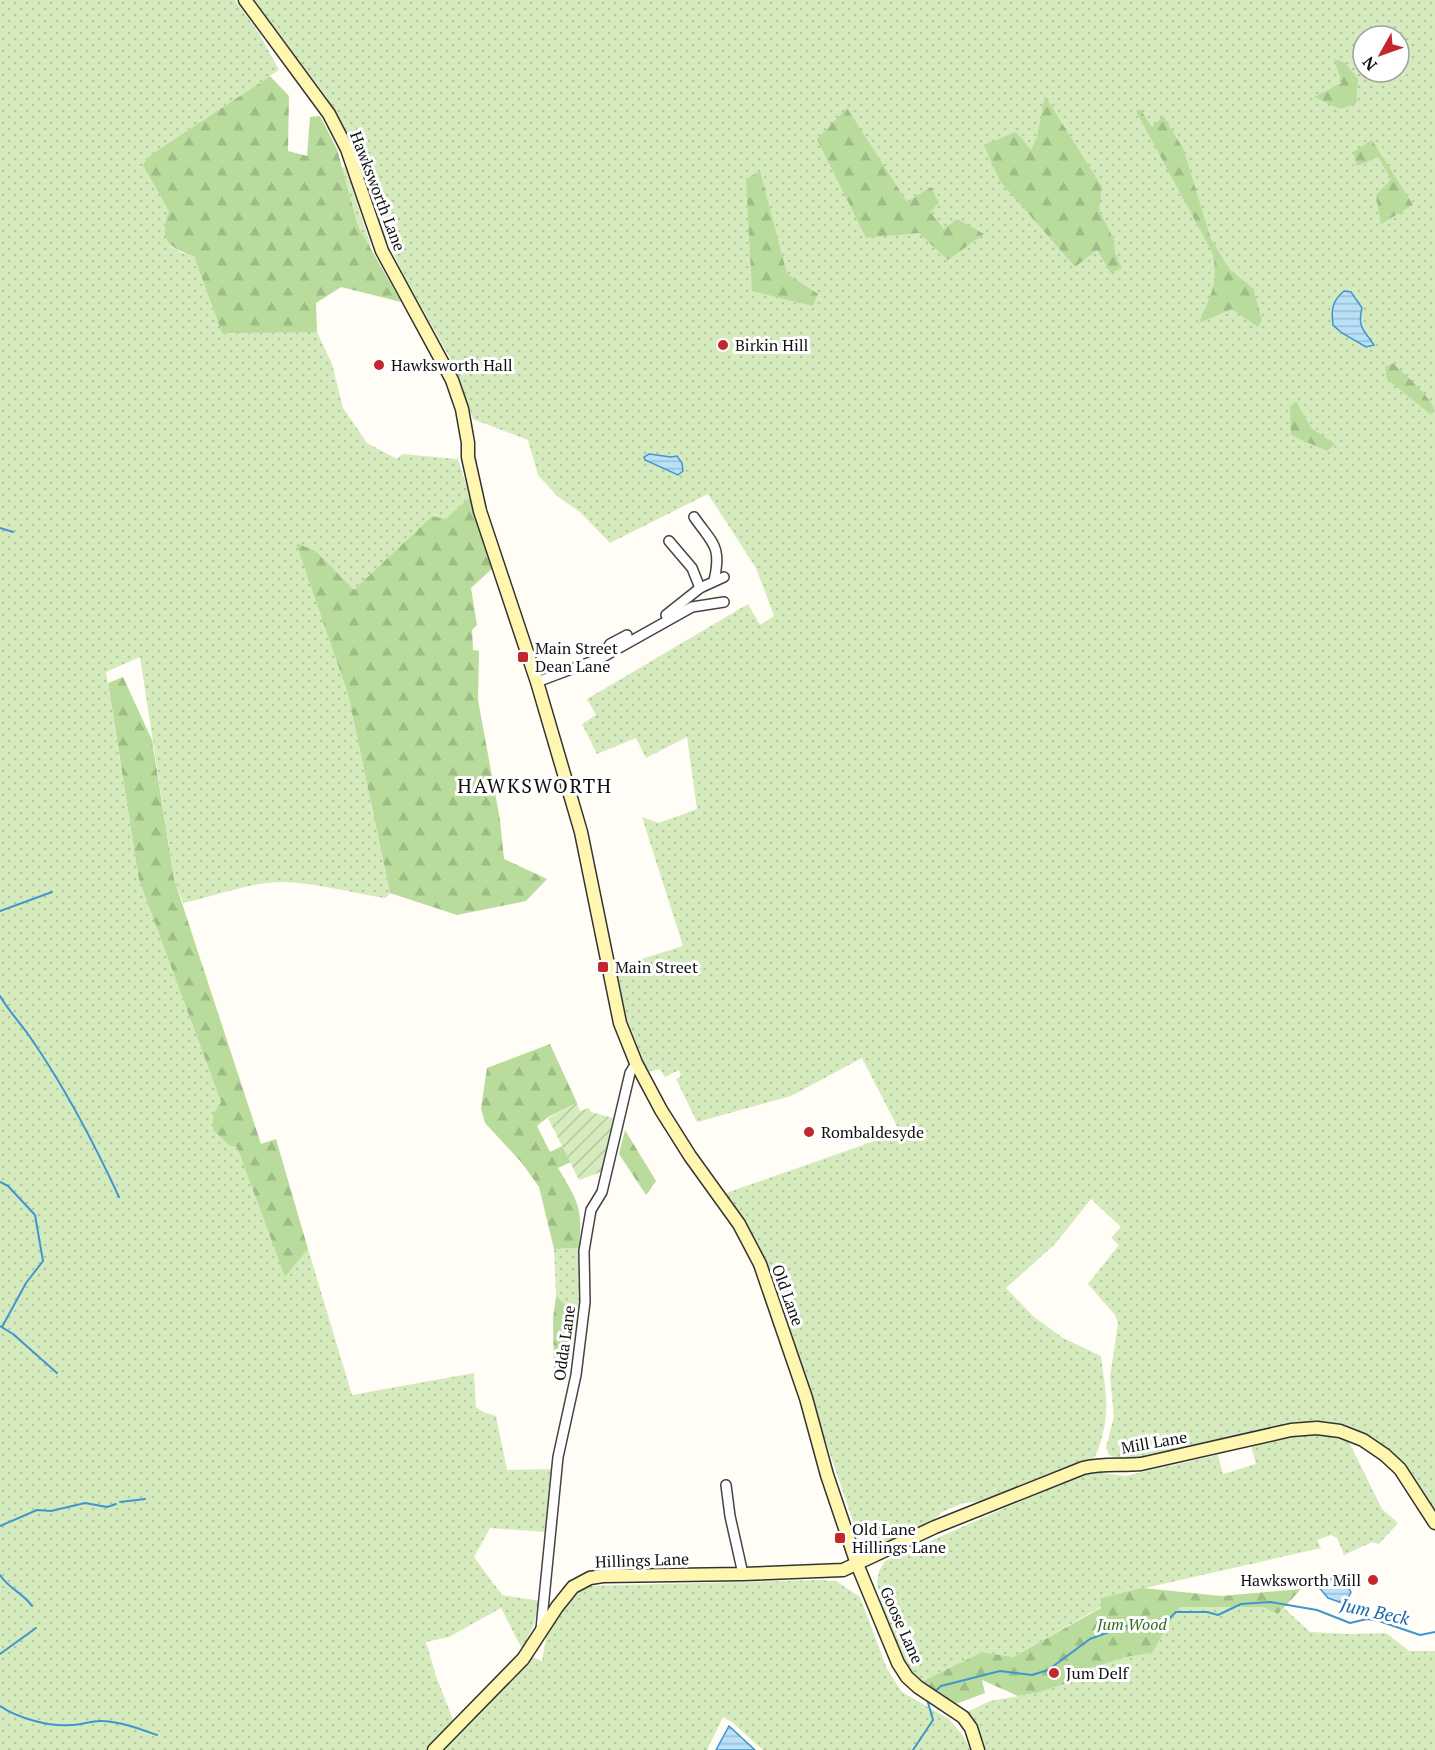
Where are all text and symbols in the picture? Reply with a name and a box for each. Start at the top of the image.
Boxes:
north arrow [1351,24,1411,84]
text: N [1357,52,1382,75]
street label: Hawksworth Lane [345,128,411,254]
place label: Birkin Hill [735,334,809,356]
marker: Birkin Hill [716,338,730,352]
place label: Hawksworth Hall [391,354,513,376]
marker: Hawksworth Hall [372,358,386,372]
place label: Main Street Dean Lane [535,637,618,677]
marker: Main Street Dean Lane [516,650,530,664]
district label: HAWKSWORTH [457,772,613,799]
place label: Main Street [615,956,698,978]
marker: Main Street [596,960,610,974]
place label: Rombaldesyde [821,1121,924,1143]
marker: Rombaldesyde [802,1125,816,1139]
street label: Old Lane [767,1261,809,1329]
street label: Odda Lane [548,1304,580,1382]
street label: Mill Lane [1119,1425,1189,1459]
place label: Old Lane Hillings Lane [852,1518,946,1558]
marker: Old Lane Hillings Lane [833,1531,847,1545]
street label: Hillings Lane [595,1547,689,1573]
place label: Hawksworth Mill [1240,1569,1361,1591]
marker: Hawksworth Mill [1366,1573,1380,1587]
street label: Goose Lane [875,1583,929,1667]
water label: Jum Beck [1337,1592,1412,1630]
park label: Jum Wood [1096,1613,1167,1635]
place label: Jum Delf [1066,1662,1130,1684]
marker: Jum Delf [1047,1666,1061,1680]

